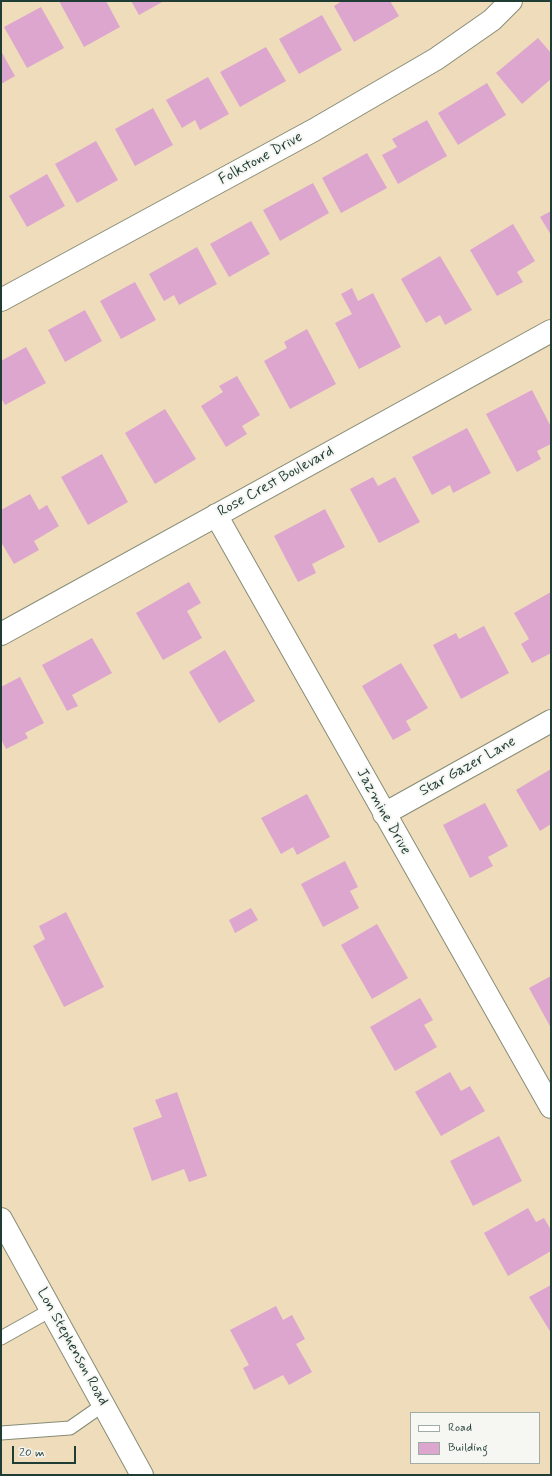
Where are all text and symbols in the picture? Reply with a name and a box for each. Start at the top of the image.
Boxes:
street label: Folkstone Drive [216,129,306,189]
street label: Rose Crest Boulevard [215,443,337,521]
street label: Star Gazer Lane [417,733,519,801]
street label: Jazmine Drive [352,766,414,858]
street label: Lon Stephenson Road [32,1285,112,1409]
legend [410,1412,540,1464]
text: Road [448,1420,472,1436]
scale bar [14,1438,78,1464]
text: Building [448,1440,488,1456]
text: 20 m [19,1445,45,1461]

